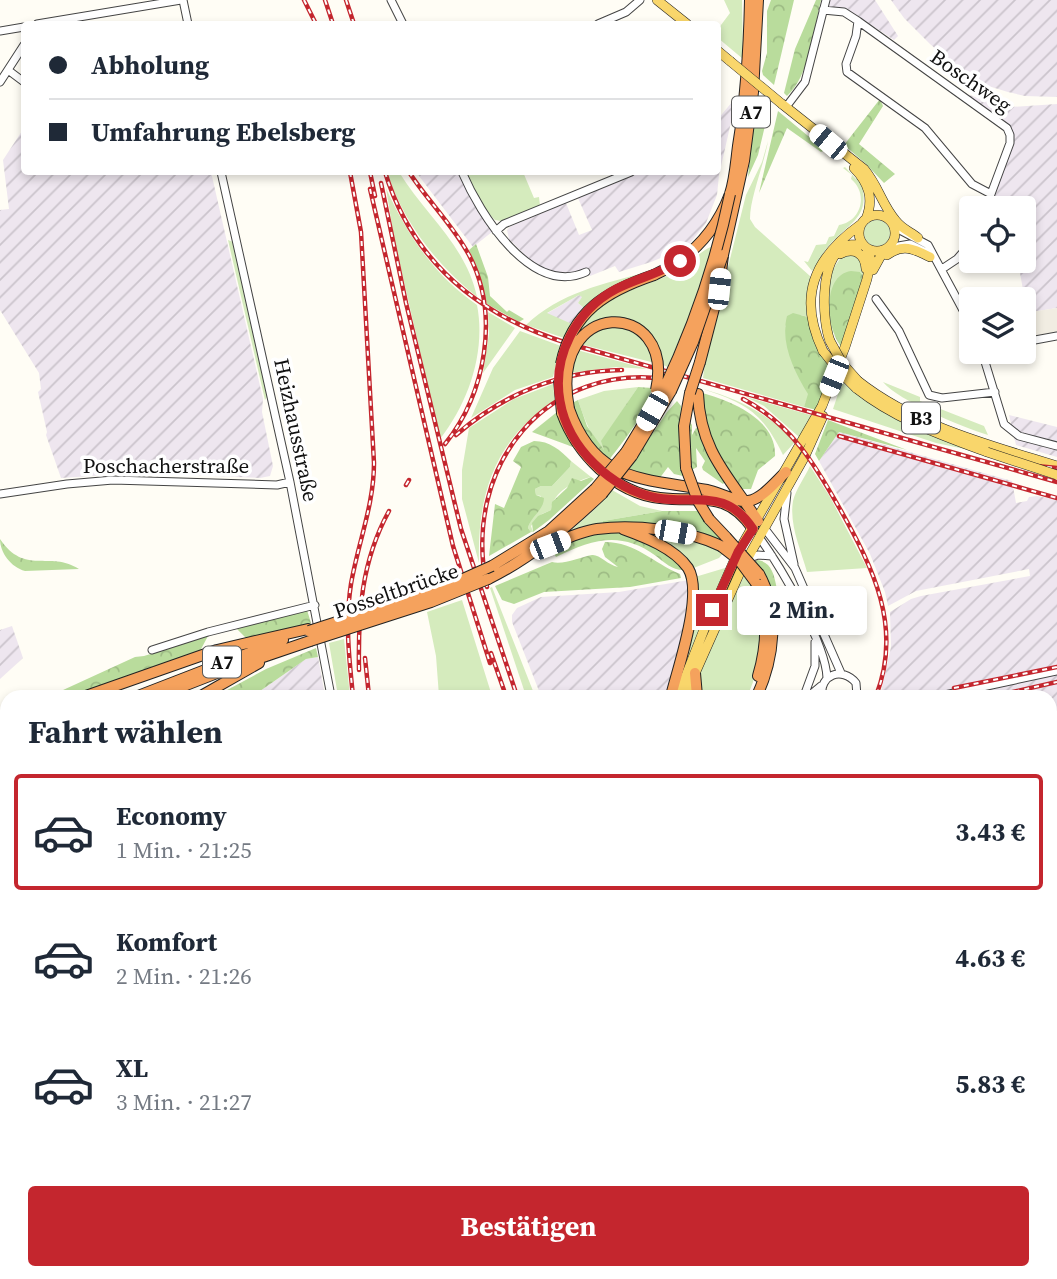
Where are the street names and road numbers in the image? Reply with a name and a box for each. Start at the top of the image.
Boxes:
street label: Boschweg [925,42,1018,119]
road number: A7 [732,96,770,128]
street label: Heizhausstraße [267,356,326,504]
road number: B3 [902,402,940,434]
street label: Poschacherstraße [83,451,249,480]
street label: Posseltbrücke [330,556,462,625]
road number: A7 [203,646,241,678]

